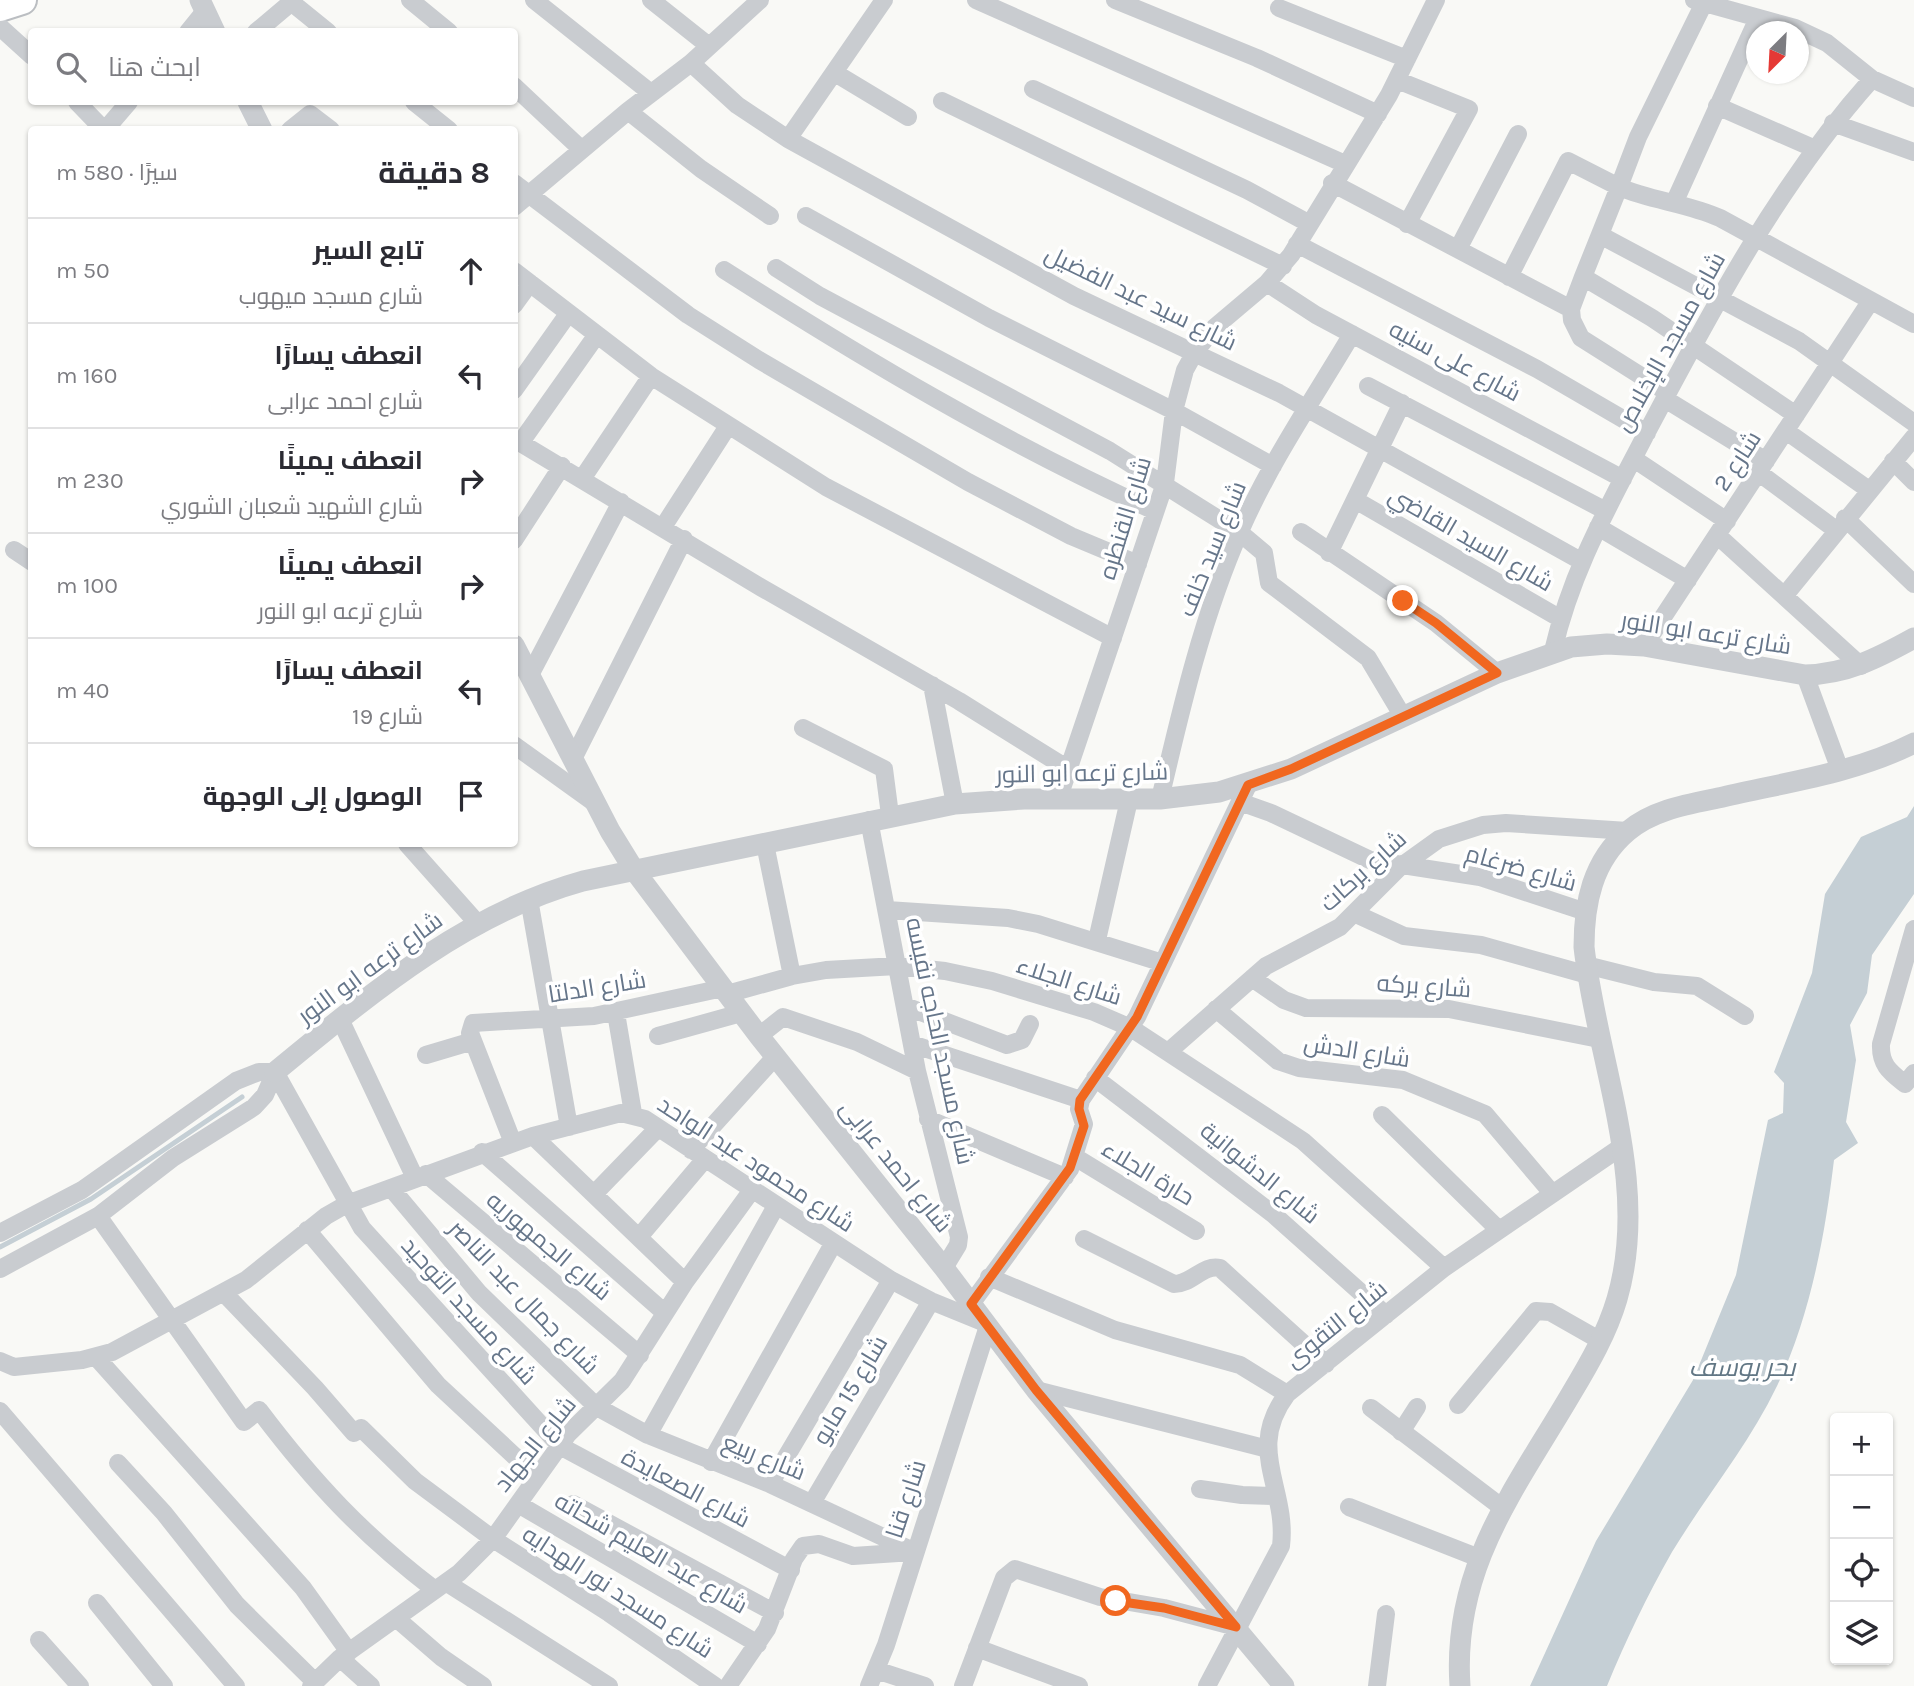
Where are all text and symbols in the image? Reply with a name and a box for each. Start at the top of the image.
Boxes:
north arrow [1746,21,1809,84]
search box [28,28,518,105]
icon: search [52,48,90,86]
text: ابحث هنا [108,52,201,83]
text: 8 دقيقة [378,155,490,191]
text: سيرًا · 580 m [56,159,178,186]
text: تابع السير [313,235,423,266]
street label: شارع سيد عبد الفضيل [1040,239,1242,358]
street label: شارع مسجد الإخلاص [1609,247,1733,438]
icon: ahead [452,252,490,290]
text: 50 m [56,257,110,284]
text: شارع مسجد ميهوب [239,283,423,310]
street label: شارع على سنيه [1383,315,1526,409]
text: انعطف يسارًا [275,340,423,371]
icon: left [452,357,490,395]
text: 160 m [56,362,117,389]
text: شارع احمد عرابى [268,388,423,415]
street label: شارع 2 [1707,426,1768,497]
text: انعطف يمينًا [278,445,423,476]
street label: شارع القنطره [1093,453,1159,583]
icon: right [452,462,490,500]
text: 230 m [56,467,124,494]
street label: شارع سيد خلف [1172,477,1254,622]
street label: شارع السيد القاضي [1382,481,1558,601]
text: شارع الشهيد شعبان الشوري [161,493,423,520]
text: انعطف يمينًا [278,550,423,581]
icon: right [452,567,490,605]
text: 100 m [56,572,118,599]
route end [1387,585,1418,616]
text: شارع ترعه ابو النور [258,598,423,625]
street label: شارع ترعه ابو النور [1616,605,1793,662]
text: انعطف يسارًا [275,655,423,686]
icon: left [452,672,490,710]
text: 40 m [56,677,110,704]
text: شارع 19 [352,703,423,730]
street label: شارع ترعه ابو النور [994,757,1168,791]
icon: arrive [452,777,490,815]
text: الوصول إلى الوجهة [203,781,423,812]
street label: شارع بركات [1314,825,1413,919]
street label: شارع ضرغام [1462,839,1580,899]
street label: شارع ترعه ابو النور [290,906,449,1033]
street label: شارع مسجد الحاجه نفيسه [898,915,980,1168]
street label: شارع الجلاء [1012,951,1125,1013]
street label: شارع الدلتا [546,965,648,1011]
street label: شارع بركه [1376,969,1472,1005]
street label: شارع الدش [1302,1029,1412,1075]
street label: شارع محمود عبد الواحد [651,1090,860,1240]
street label: شارع احمد عرابى [833,1094,958,1239]
street label: شارع الدشوانية [1193,1116,1325,1231]
street label: حارة الجلاء [1097,1134,1199,1212]
street label: شارع الجمهوريه [480,1186,617,1308]
street label: شارع جمال عبد الناصر [440,1213,605,1381]
street label: شارع مسجد التوحيد [394,1232,542,1392]
street label: شارع التقوى [1279,1274,1394,1375]
street label: شارع 15 مايو [807,1330,895,1451]
water label: بحر يوسف [1689,1352,1797,1383]
street label: شارع الجهاد [488,1391,583,1498]
map controls [1830,1413,1893,1665]
button: + [1830,1413,1893,1476]
street label: شارع ربيع [718,1428,810,1488]
street label: شارع الصعايدة [616,1442,755,1535]
street label: شارع قنا [880,1456,934,1542]
button: − [1830,1476,1893,1539]
street label: شارع عبد العليم شحاته [549,1486,752,1621]
street label: شارع مسجد نور الهدايه [516,1520,719,1666]
button: locate [1830,1539,1893,1602]
route start [1100,1585,1131,1616]
button: layers [1830,1602,1893,1665]

